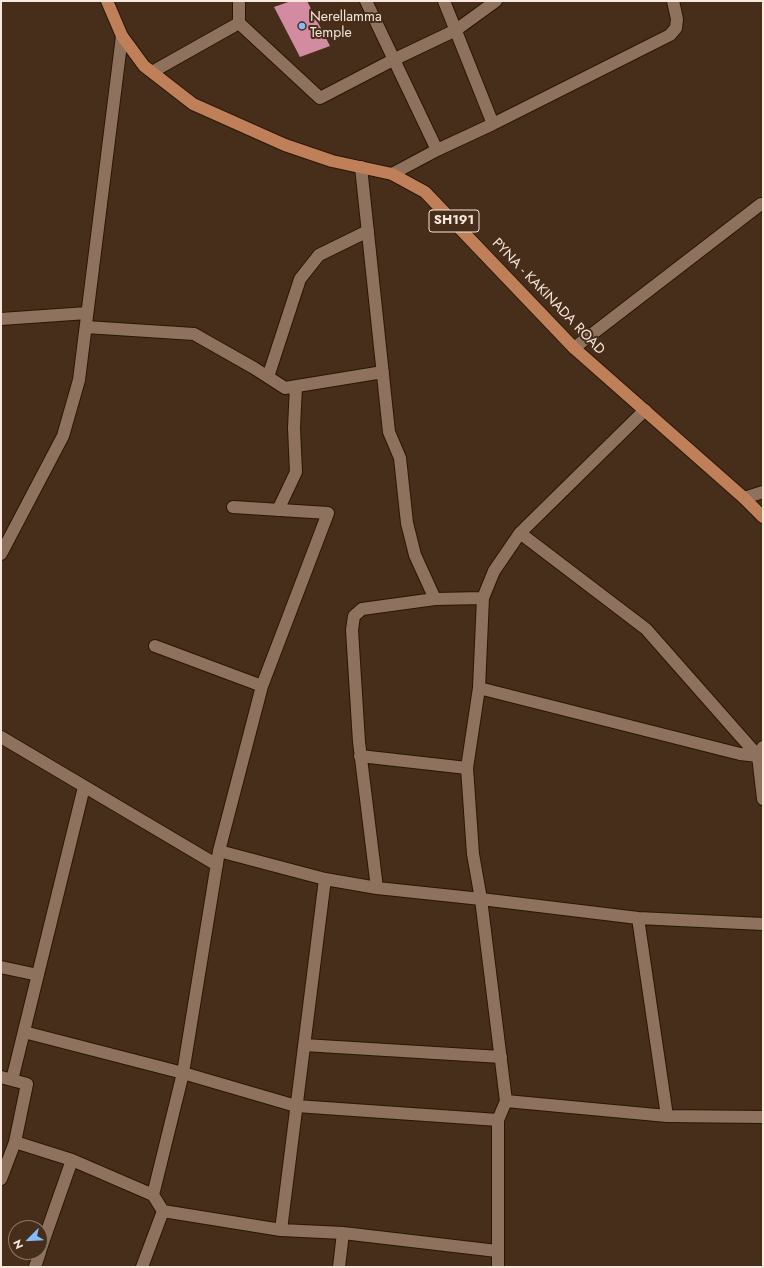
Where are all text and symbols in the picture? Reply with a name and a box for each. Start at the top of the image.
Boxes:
place label: Nerellamma Temple [310,10,382,42]
marker: Nerellamma Temple [297,21,307,31]
road number: SH191 [429,210,479,232]
street label: PYNA - KAKINADA ROAD [488,235,608,359]
north arrow [8,1220,48,1260]
text: N [9,1237,27,1252]

